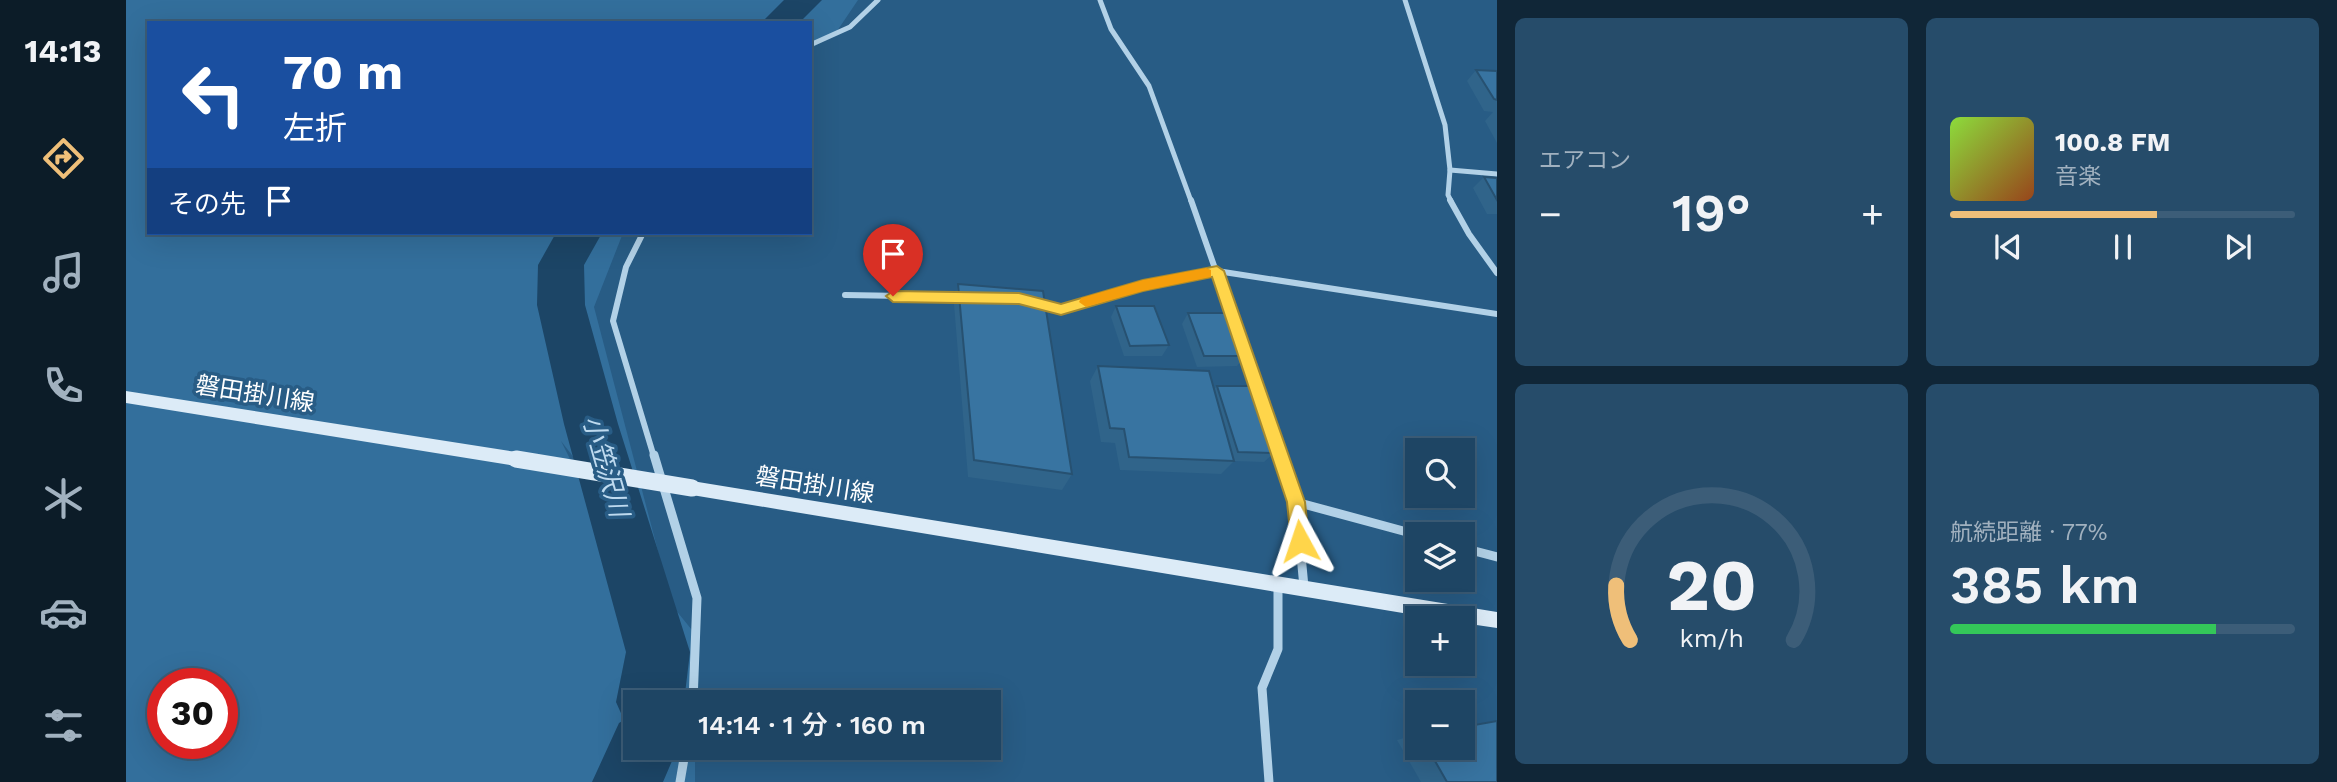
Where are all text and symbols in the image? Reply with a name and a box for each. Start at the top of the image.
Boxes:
text: 14:13 [25,32,101,70]
text: 70 m [283,43,403,101]
icon: left [168,49,259,140]
text: 左折 [283,109,347,147]
text: 100.8 FM [2055,127,2170,157]
icon: directions [39,134,88,183]
text: エアコン [1539,147,1631,174]
text: 音楽 [2055,163,2101,190]
icon: arrive [260,182,298,220]
text: 19° [1672,183,1751,244]
text: その先 [168,189,246,219]
text: − [1539,192,1562,236]
text: + [1861,192,1884,236]
pin [863,224,923,296]
icon: previous [1989,228,2027,266]
icon: pause [2104,228,2142,266]
icon: next [2219,228,2257,266]
icon: arrive [874,235,912,273]
icon: music [39,248,88,297]
icon: phone [39,361,88,410]
street label: 磐田掛川線 [194,371,316,417]
water label: 小笠沢川 [577,412,636,523]
map controls [1405,438,1475,760]
button: search [1405,438,1475,508]
street label: 磐田掛川線 [754,462,876,508]
icon: climate [39,474,88,523]
position arrow [1263,504,1337,578]
text: 航続距離 · 77% [1950,519,2107,546]
button: layers [1405,522,1475,592]
text: 20 [1666,542,1757,628]
text: 385 km [1950,555,2140,616]
icon: car [39,588,88,637]
button: + [1405,606,1475,676]
text: km/h [1679,624,1744,653]
speed limit sign: 30 [147,668,238,759]
button: − [1405,690,1475,760]
icon: filters [39,701,88,750]
text: 14:14 · 1 分 · 160 m [698,710,926,740]

